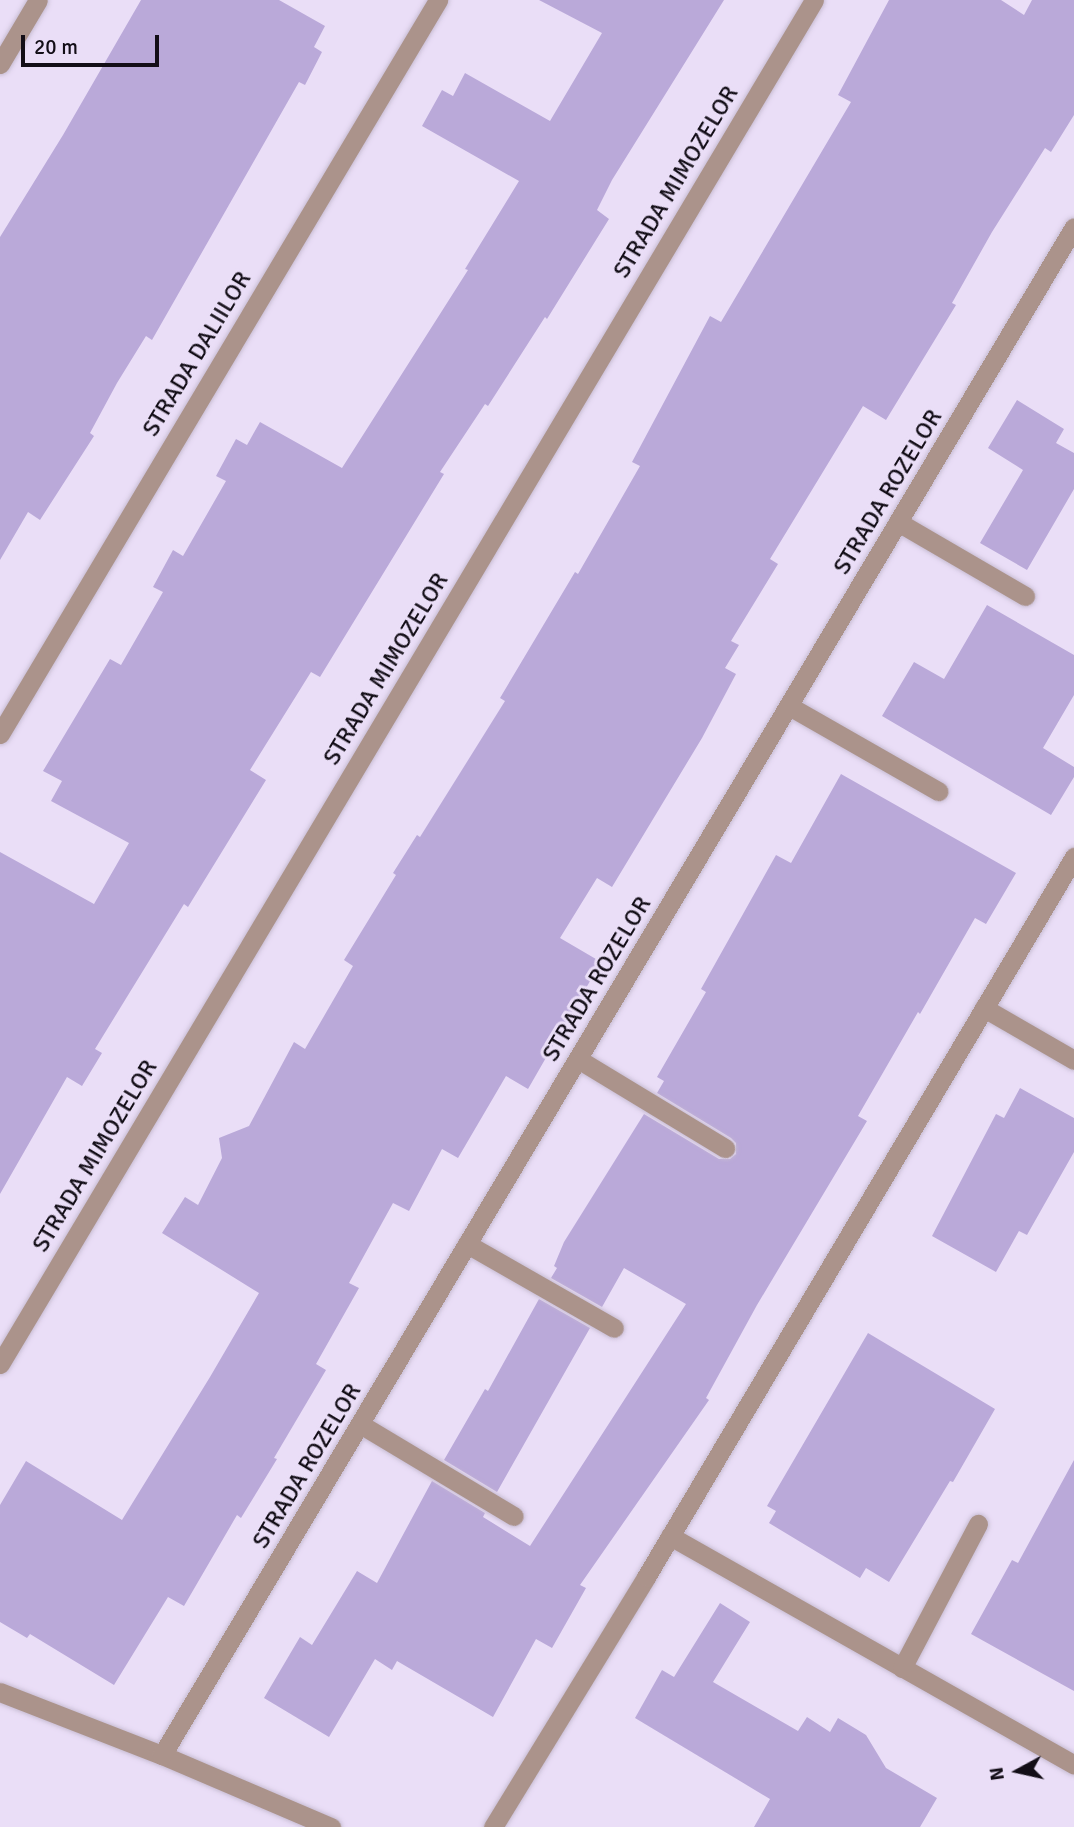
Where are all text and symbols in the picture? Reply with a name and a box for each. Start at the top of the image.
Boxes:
scale bar [24,21,163,65]
text: 20 m [34,34,78,60]
street label: STRADA MIMOZELOR [607,81,745,283]
street label: STRADA DALIILOR [136,266,258,442]
street label: STRADA ROZELOR [827,404,949,580]
street label: STRADA MIMOZELOR [317,568,455,770]
street label: STRADA ROZELOR [536,891,658,1067]
street label: STRADA MIMOZELOR [26,1055,164,1257]
street label: STRADA ROZELOR [246,1378,368,1554]
north arrow [983,1736,1053,1806]
text: N [984,1766,1010,1782]

